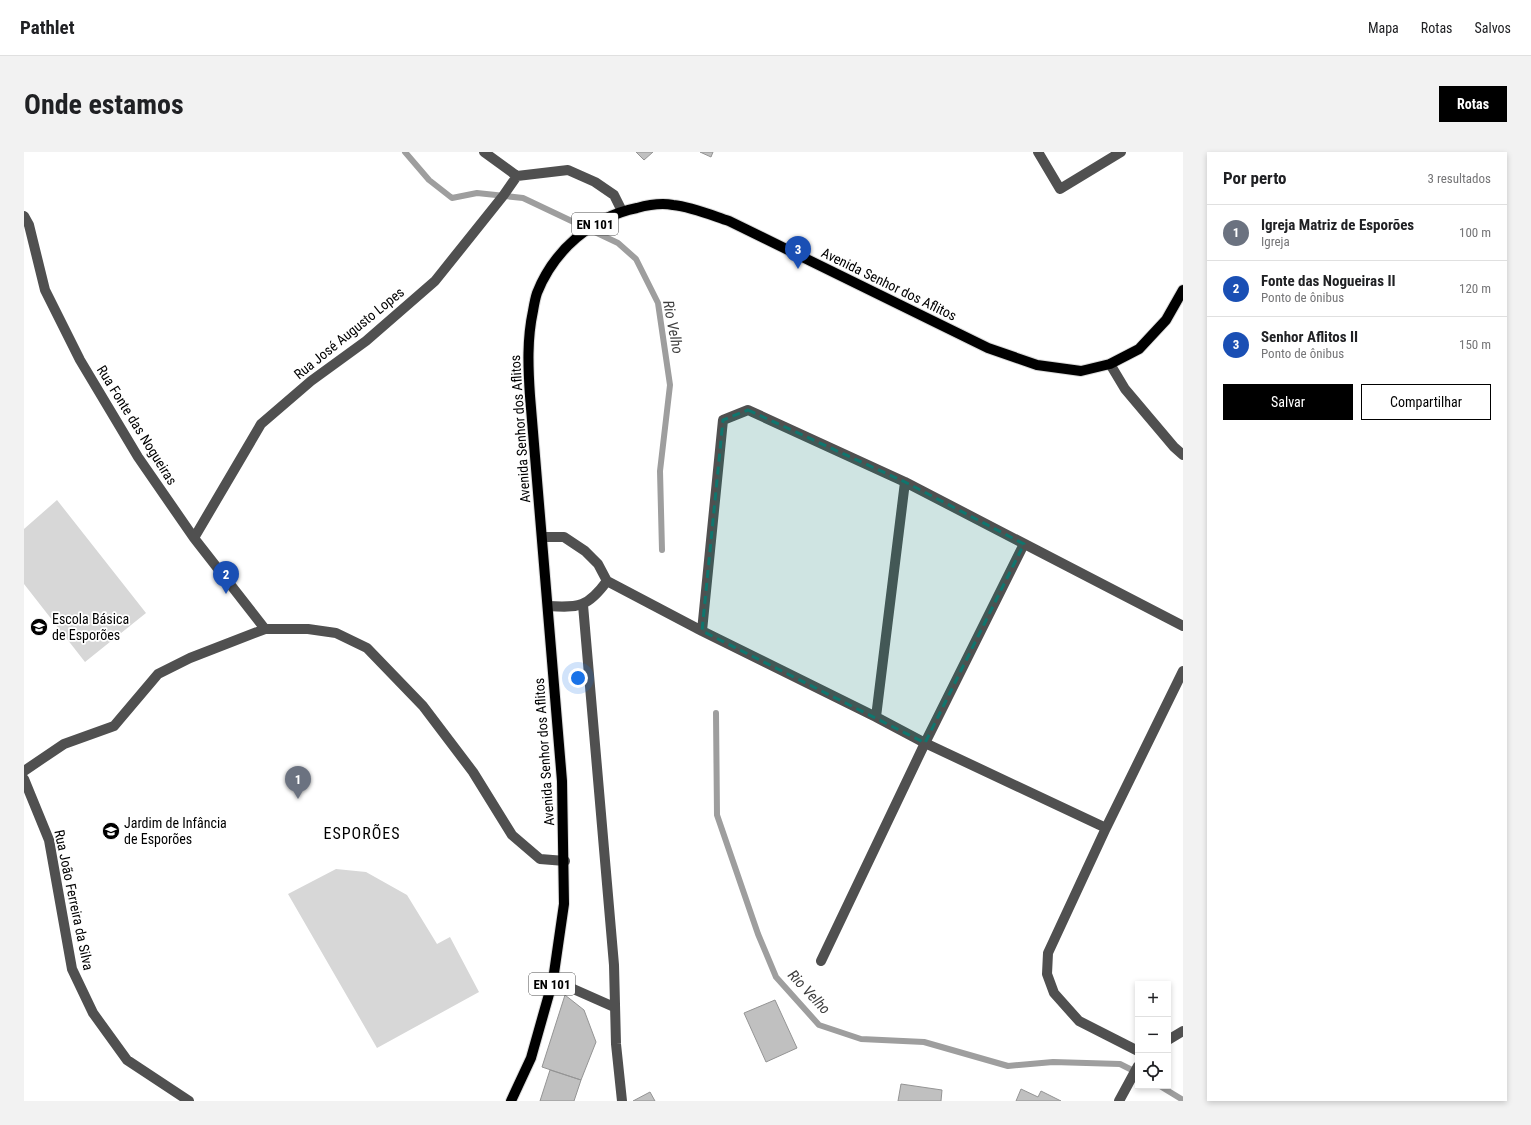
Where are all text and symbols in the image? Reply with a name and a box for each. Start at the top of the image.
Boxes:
text: Pathlet [20,16,75,39]
text: Mapa [1368,20,1399,36]
text: Rotas [1421,20,1453,36]
text: Salvos [1475,20,1511,36]
button: Rotas [1439,86,1507,122]
text: Onde estamos [24,88,184,121]
text: Por perto [1223,168,1287,188]
text: 3 resultados [1427,171,1491,186]
road number: EN 101 [572,213,618,235]
text: Igreja Matriz de Esporões [1261,216,1414,234]
text: 1 [1233,225,1239,240]
text: 100 m [1459,225,1491,240]
text: Igreja [1261,234,1290,249]
pin: 3 [785,236,811,269]
street label: Avenida Senhor dos Aflitos [819,244,959,324]
text: Fonte das Nogueiras II [1261,272,1396,290]
text: 2 [1233,281,1239,296]
text: 120 m [1459,281,1491,296]
street label: Rua José Augusto Lopes [291,284,407,382]
text: Ponto de ônibus [1261,290,1344,305]
water label: Rio Velho [659,299,687,355]
text: Senhor Aflitos II [1261,328,1358,346]
text: 3 [1233,337,1239,352]
text: 150 m [1459,337,1491,352]
text: Ponto de ônibus [1261,346,1344,361]
street label: Avenida Senhor dos Aflitos [507,354,533,504]
street label: Rua Fonte das Nogueiras [94,362,180,488]
button: Salvar [1223,384,1353,420]
button: Compartilhar [1361,384,1491,420]
pin: 2 [213,561,239,594]
place label: Escola Básica de Esporões [52,611,129,643]
school or university icon: Escola Básica de Esporões [29,617,49,637]
your location [568,668,588,688]
street label: Avenida Senhor dos Aflitos [531,677,557,827]
pin: 1 [285,766,311,799]
place label: Jardim de Infância de Esporões [124,815,227,847]
school or university icon: Jardim de Infância de Esporões [101,821,121,841]
district label: ESPORÕES [323,823,401,843]
street label: Rua João Ferreira da Silva [51,828,97,972]
water label: Rio Velho [784,966,834,1018]
road number: EN 101 [529,973,575,995]
map controls [1135,981,1171,1089]
button: + [1135,981,1171,1017]
button: − [1135,1017,1171,1053]
button: locate [1135,1053,1171,1089]

